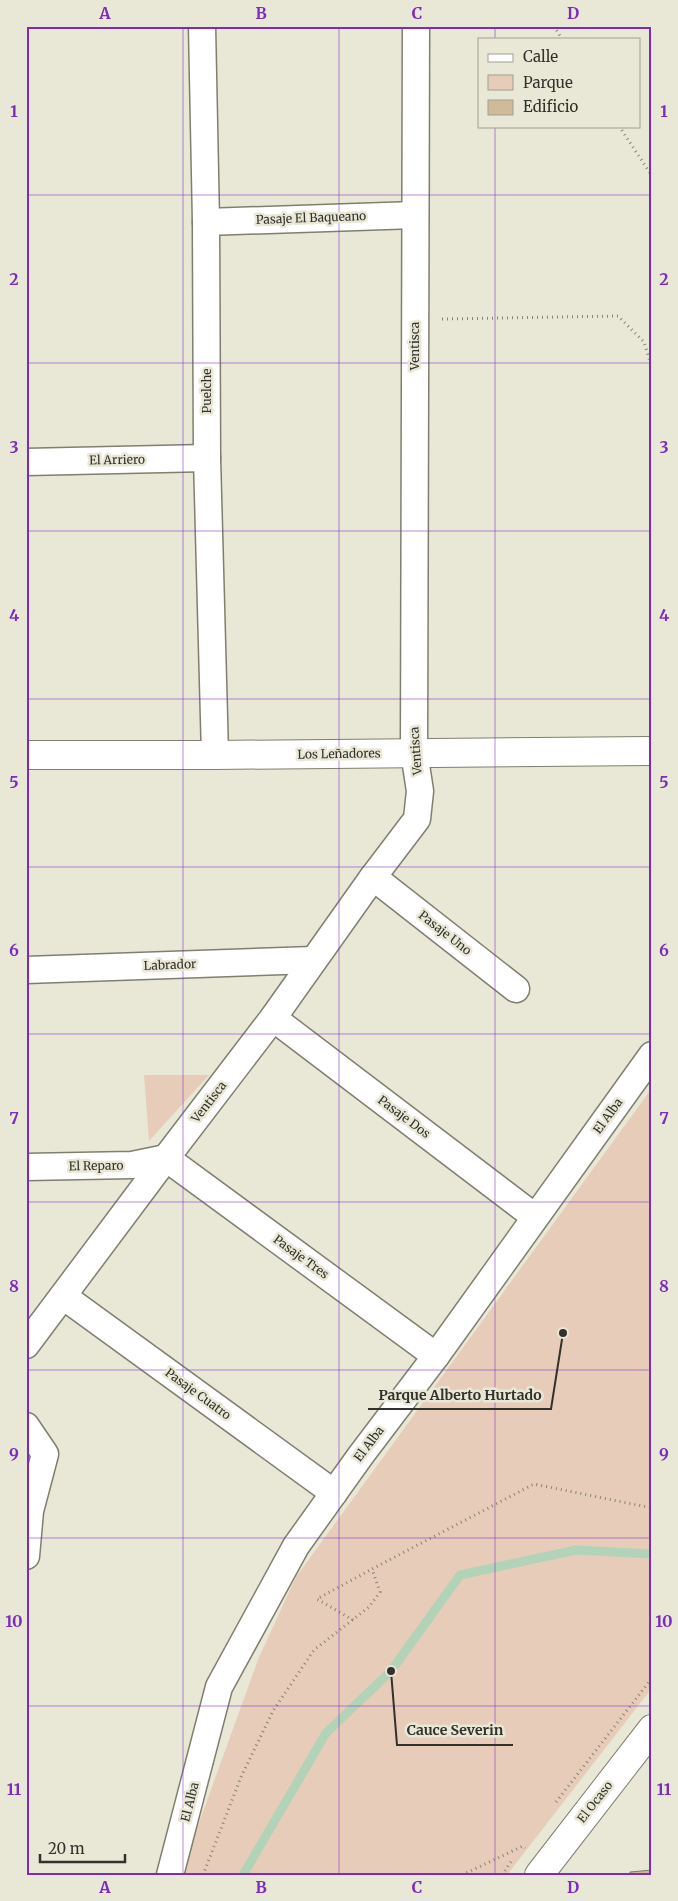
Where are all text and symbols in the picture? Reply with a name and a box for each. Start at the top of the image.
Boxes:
text: A [98,3,111,23]
text: B [255,3,267,23]
text: C [412,3,422,23]
text: D [567,3,579,23]
legend [478,38,640,128]
text: Calle [523,47,558,66]
text: Parque [523,73,573,92]
text: Edificio [523,97,579,116]
text: 1 [10,101,18,121]
text: 1 [660,101,668,121]
street label: Pasaje El Baqueano [255,208,366,227]
text: 2 [9,269,19,289]
text: 2 [659,269,669,289]
street label: Ventisca [407,321,422,371]
street label: Puelche [199,368,214,414]
text: 3 [9,437,19,457]
text: 3 [659,437,669,457]
street label: El Arriero [89,452,145,467]
text: 4 [9,605,19,625]
text: 4 [659,605,669,625]
street label: Ventisca [406,726,425,777]
street label: Los Leñadores [297,745,381,762]
text: 5 [9,772,19,792]
text: 5 [659,772,669,792]
street label: Pasaje Uno [416,907,475,958]
text: 6 [9,940,19,960]
text: 6 [659,940,669,960]
street label: Labrador [143,956,197,973]
street label: Ventisca [187,1078,230,1126]
street label: Pasaje Dos [375,1092,433,1141]
street label: El Alba [590,1095,626,1136]
text: 7 [9,1108,19,1128]
text: 7 [659,1108,669,1128]
street label: El Reparo [68,1158,124,1173]
street label: Pasaje Tres [271,1231,332,1282]
text: 8 [9,1276,19,1296]
text: 8 [659,1276,669,1296]
street label: Pasaje Cuatro [163,1365,234,1422]
callout: Parque Alberto Hurtado [368,1380,551,1409]
text: Parque Alberto Hurtado [378,1386,542,1404]
street label: El Alba [350,1423,387,1464]
text: 9 [9,1444,19,1464]
text: 9 [659,1444,669,1464]
text: 10 [5,1611,23,1631]
text: 10 [655,1611,673,1631]
callout: Cauce Severin [397,1716,513,1745]
text: Cauce Severin [407,1721,504,1739]
street label: El Ocaso [574,1778,615,1825]
text: 11 [7,1779,22,1799]
text: 11 [657,1779,672,1799]
street label: El Alba [177,1780,202,1823]
scale bar [40,1831,125,1863]
text: 20 m [48,1839,85,1858]
text: A [98,1877,111,1897]
text: B [255,1877,267,1897]
text: C [412,1877,422,1897]
text: D [567,1877,579,1897]

